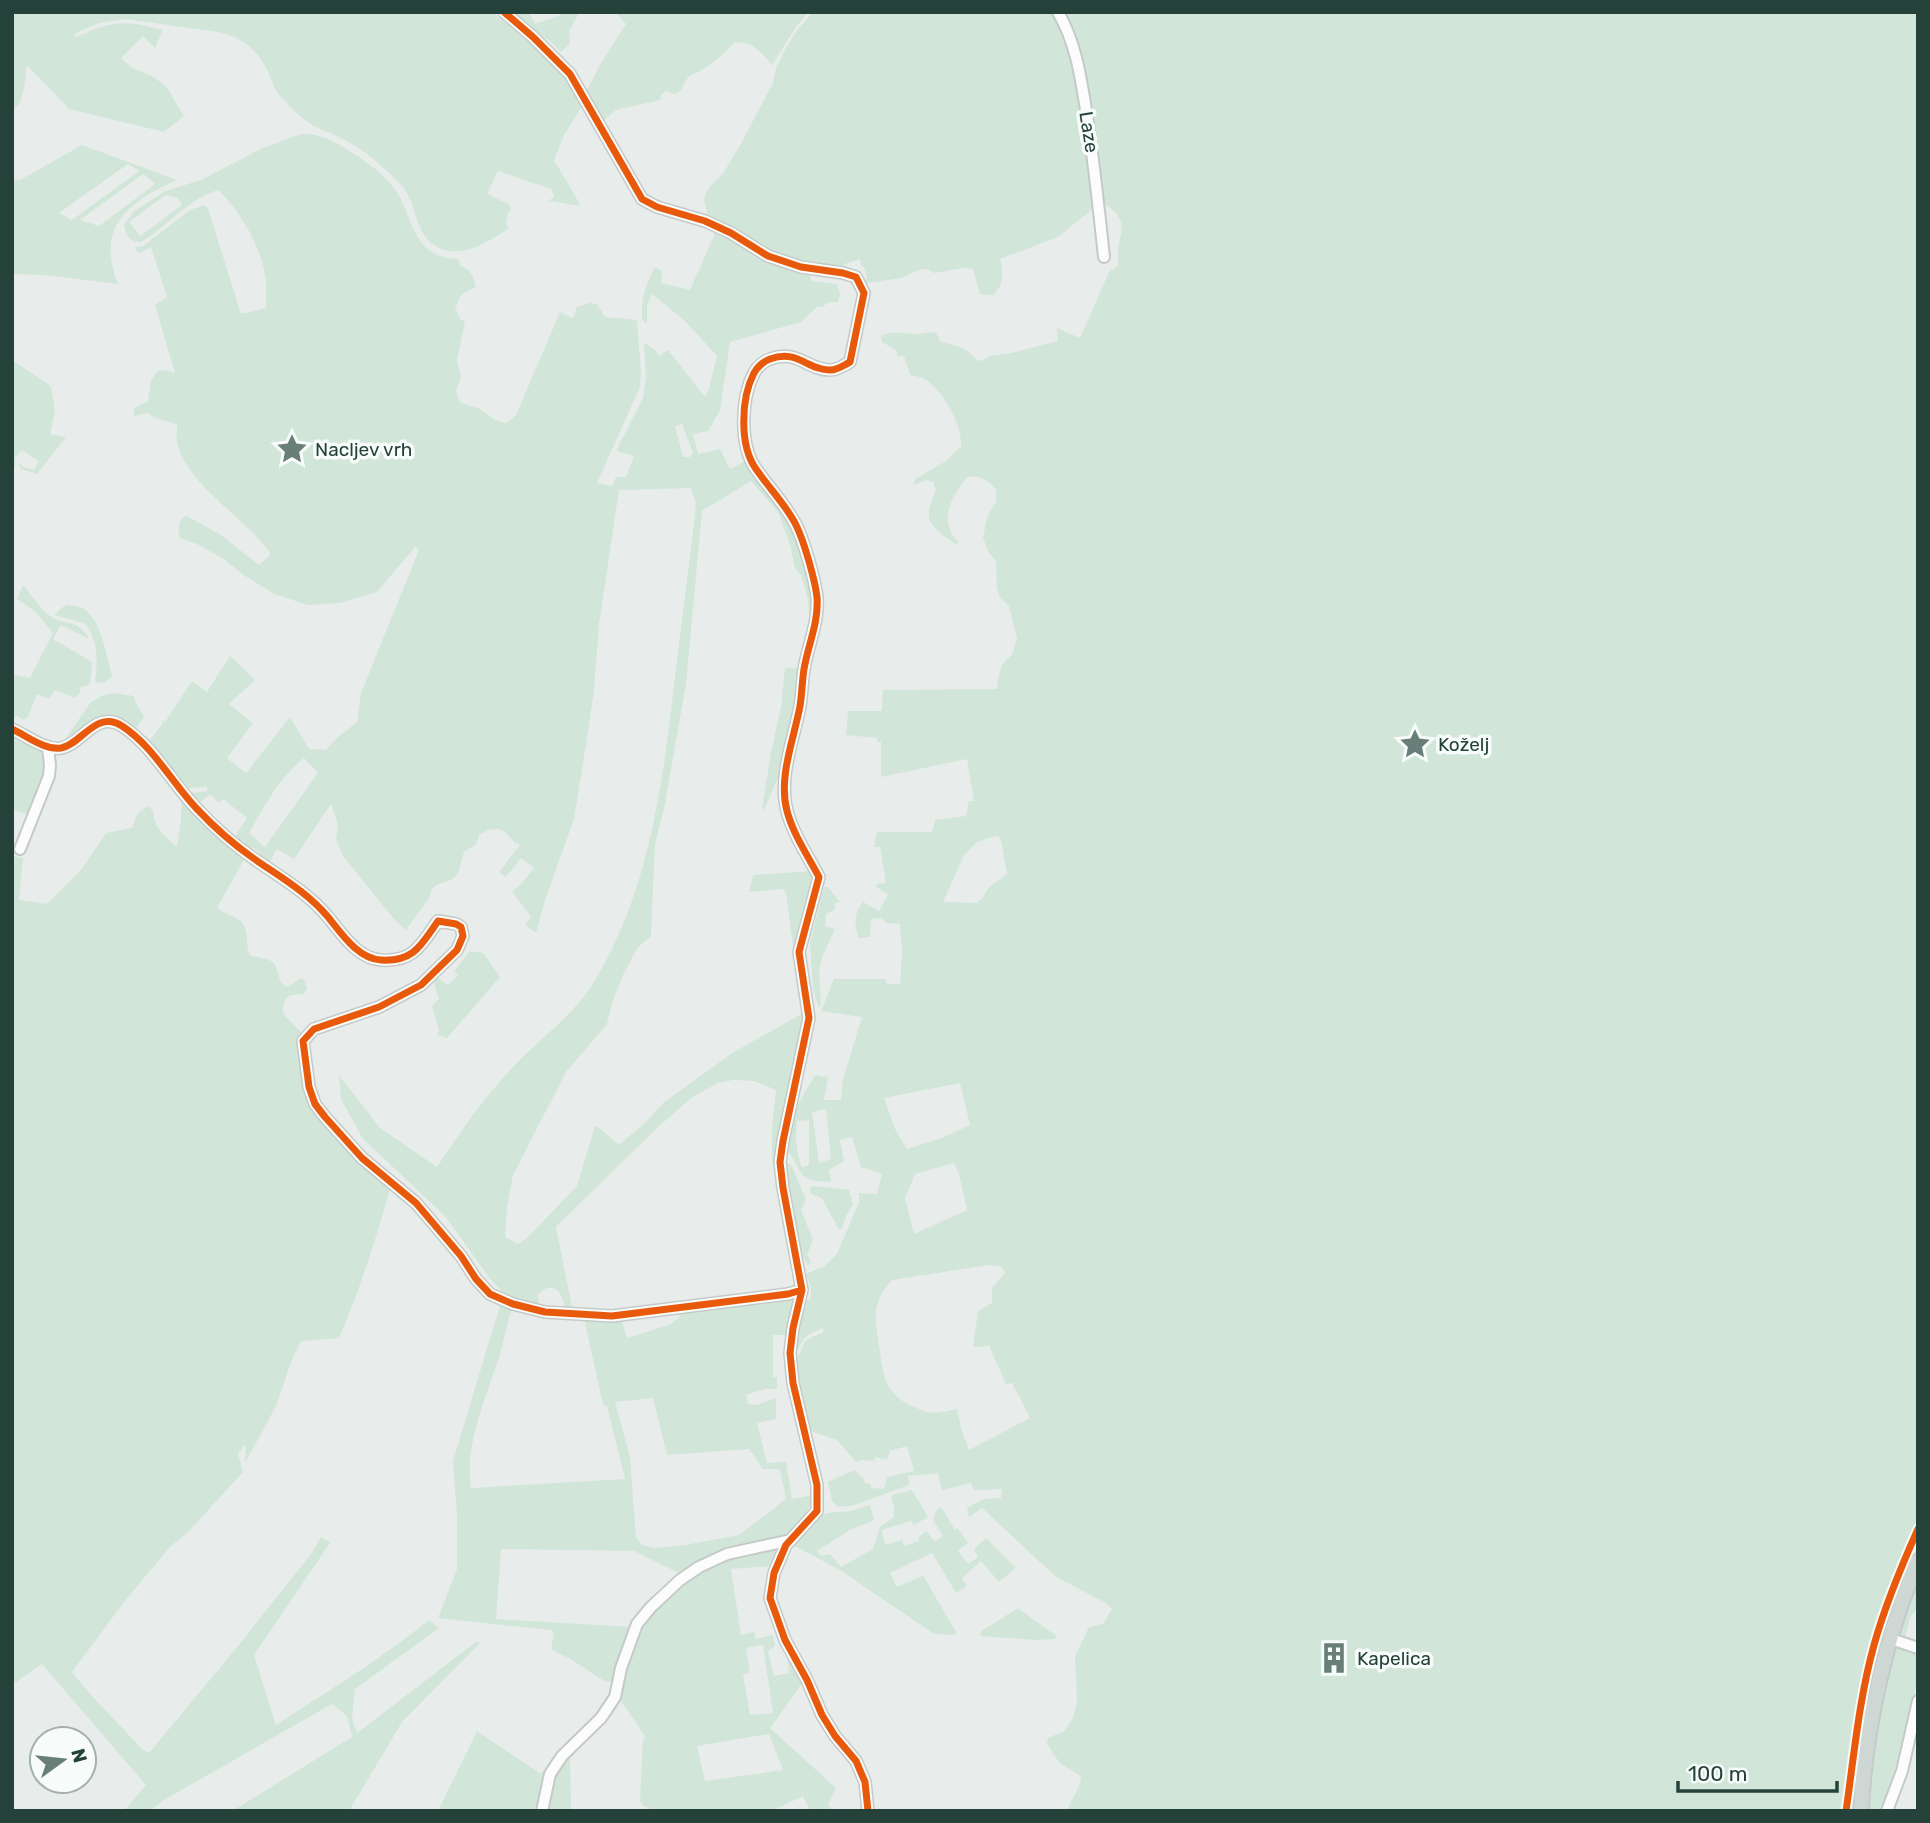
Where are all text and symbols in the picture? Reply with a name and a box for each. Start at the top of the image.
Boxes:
street label: Laze [1074,110,1104,154]
place icon: Nacljev vrh [275,432,309,466]
place label: Nacljev vrh [315,438,412,461]
place icon: Koželj [1398,727,1432,761]
place label: Koželj [1438,733,1489,756]
building icon: Kapelica [1317,1641,1351,1675]
place label: Kapelica [1357,1647,1431,1670]
north arrow [28,1725,98,1795]
text: N [66,1746,92,1765]
scale bar [1678,1750,1837,1794]
text: 100 m [1688,1761,1747,1786]

